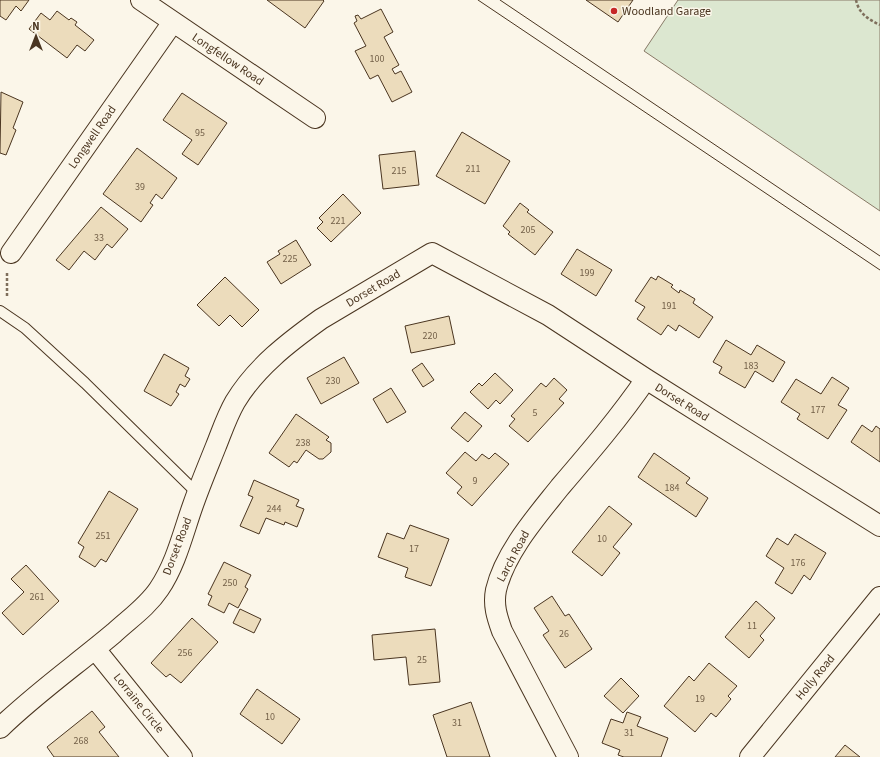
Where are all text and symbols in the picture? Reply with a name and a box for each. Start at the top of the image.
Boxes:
place label: Woodland Garage [622,3,711,20]
marker: Woodland Garage [609,6,619,16]
north arrow [16,16,56,56]
text: N [32,19,40,34]
street label: Longfellow Road [188,29,267,90]
house number: 100 [370,52,384,66]
street label: Longwell Road [64,102,120,172]
house number: 95 [195,126,205,140]
house number: 211 [466,162,480,176]
house number: 215 [392,164,406,178]
house number: 39 [135,180,145,194]
house number: 221 [331,214,345,228]
house number: 205 [521,223,535,237]
house number: 33 [94,231,104,245]
house number: 225 [283,252,297,266]
street label: Dorset Road [343,265,404,311]
house number: 199 [580,266,594,280]
house number: 191 [662,299,676,313]
house number: 220 [423,329,437,343]
house number: 183 [744,359,758,373]
house number: 230 [326,374,340,388]
street label: Dorset Road [651,379,712,426]
house number: 177 [811,403,825,417]
house number: 5 [533,406,538,420]
house number: 238 [296,436,310,450]
house number: 9 [473,474,478,488]
house number: 184 [665,481,679,495]
house number: 244 [267,502,281,516]
street label: Dorset Road [159,515,196,578]
street label: Larch Road [493,527,534,585]
house number: 251 [96,529,110,543]
house number: 10 [597,532,607,546]
house number: 17 [409,542,419,556]
house number: 176 [791,556,805,570]
house number: 250 [223,576,237,590]
house number: 261 [30,590,44,604]
house number: 11 [747,619,757,633]
house number: 26 [559,627,569,641]
house number: 256 [178,646,192,660]
street label: Holly Road [792,651,839,704]
house number: 25 [417,653,427,667]
street label: Lorraine Circle [109,670,168,737]
house number: 19 [695,692,705,706]
house number: 10 [265,710,275,724]
house number: 31 [452,716,462,730]
house number: 31 [624,726,634,740]
house number: 268 [74,734,88,748]

